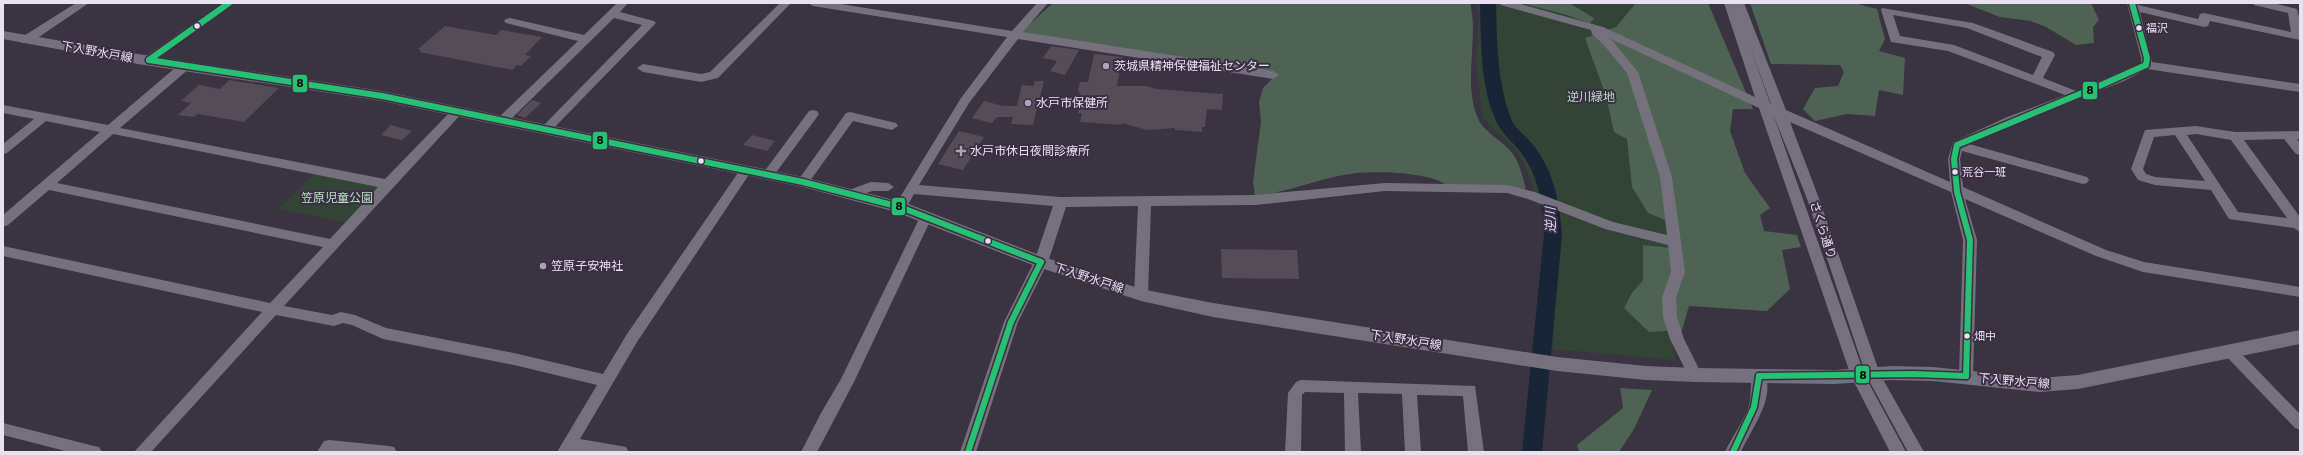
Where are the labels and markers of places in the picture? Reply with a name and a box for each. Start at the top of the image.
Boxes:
unlabelled marker [192,21,202,31]
place label: 福沢 [2146,21,2168,34]
marker: 福沢 [2134,23,2144,33]
place label: 茨城県精神保健福祉センター [1114,58,1270,73]
marker: 茨城県精神保健福祉センター [1101,61,1111,71]
place label: 水戸市保健所 [1036,95,1108,110]
marker: 水戸市保健所 [1023,98,1033,108]
place label: 水戸市休日夜間診療所 [970,143,1090,158]
marker: 水戸市休日夜間診療所 [955,145,967,157]
unlabelled marker [696,156,706,166]
place label: 荒谷一班 [1962,165,2006,178]
marker: 荒谷一班 [1950,167,1960,177]
unlabelled marker [983,236,993,246]
place label: 笠原子安神社 [551,258,623,273]
marker: 笠原子安神社 [538,261,548,271]
place label: 畑中 [1974,329,1996,342]
marker: 畑中 [1962,331,1972,341]

